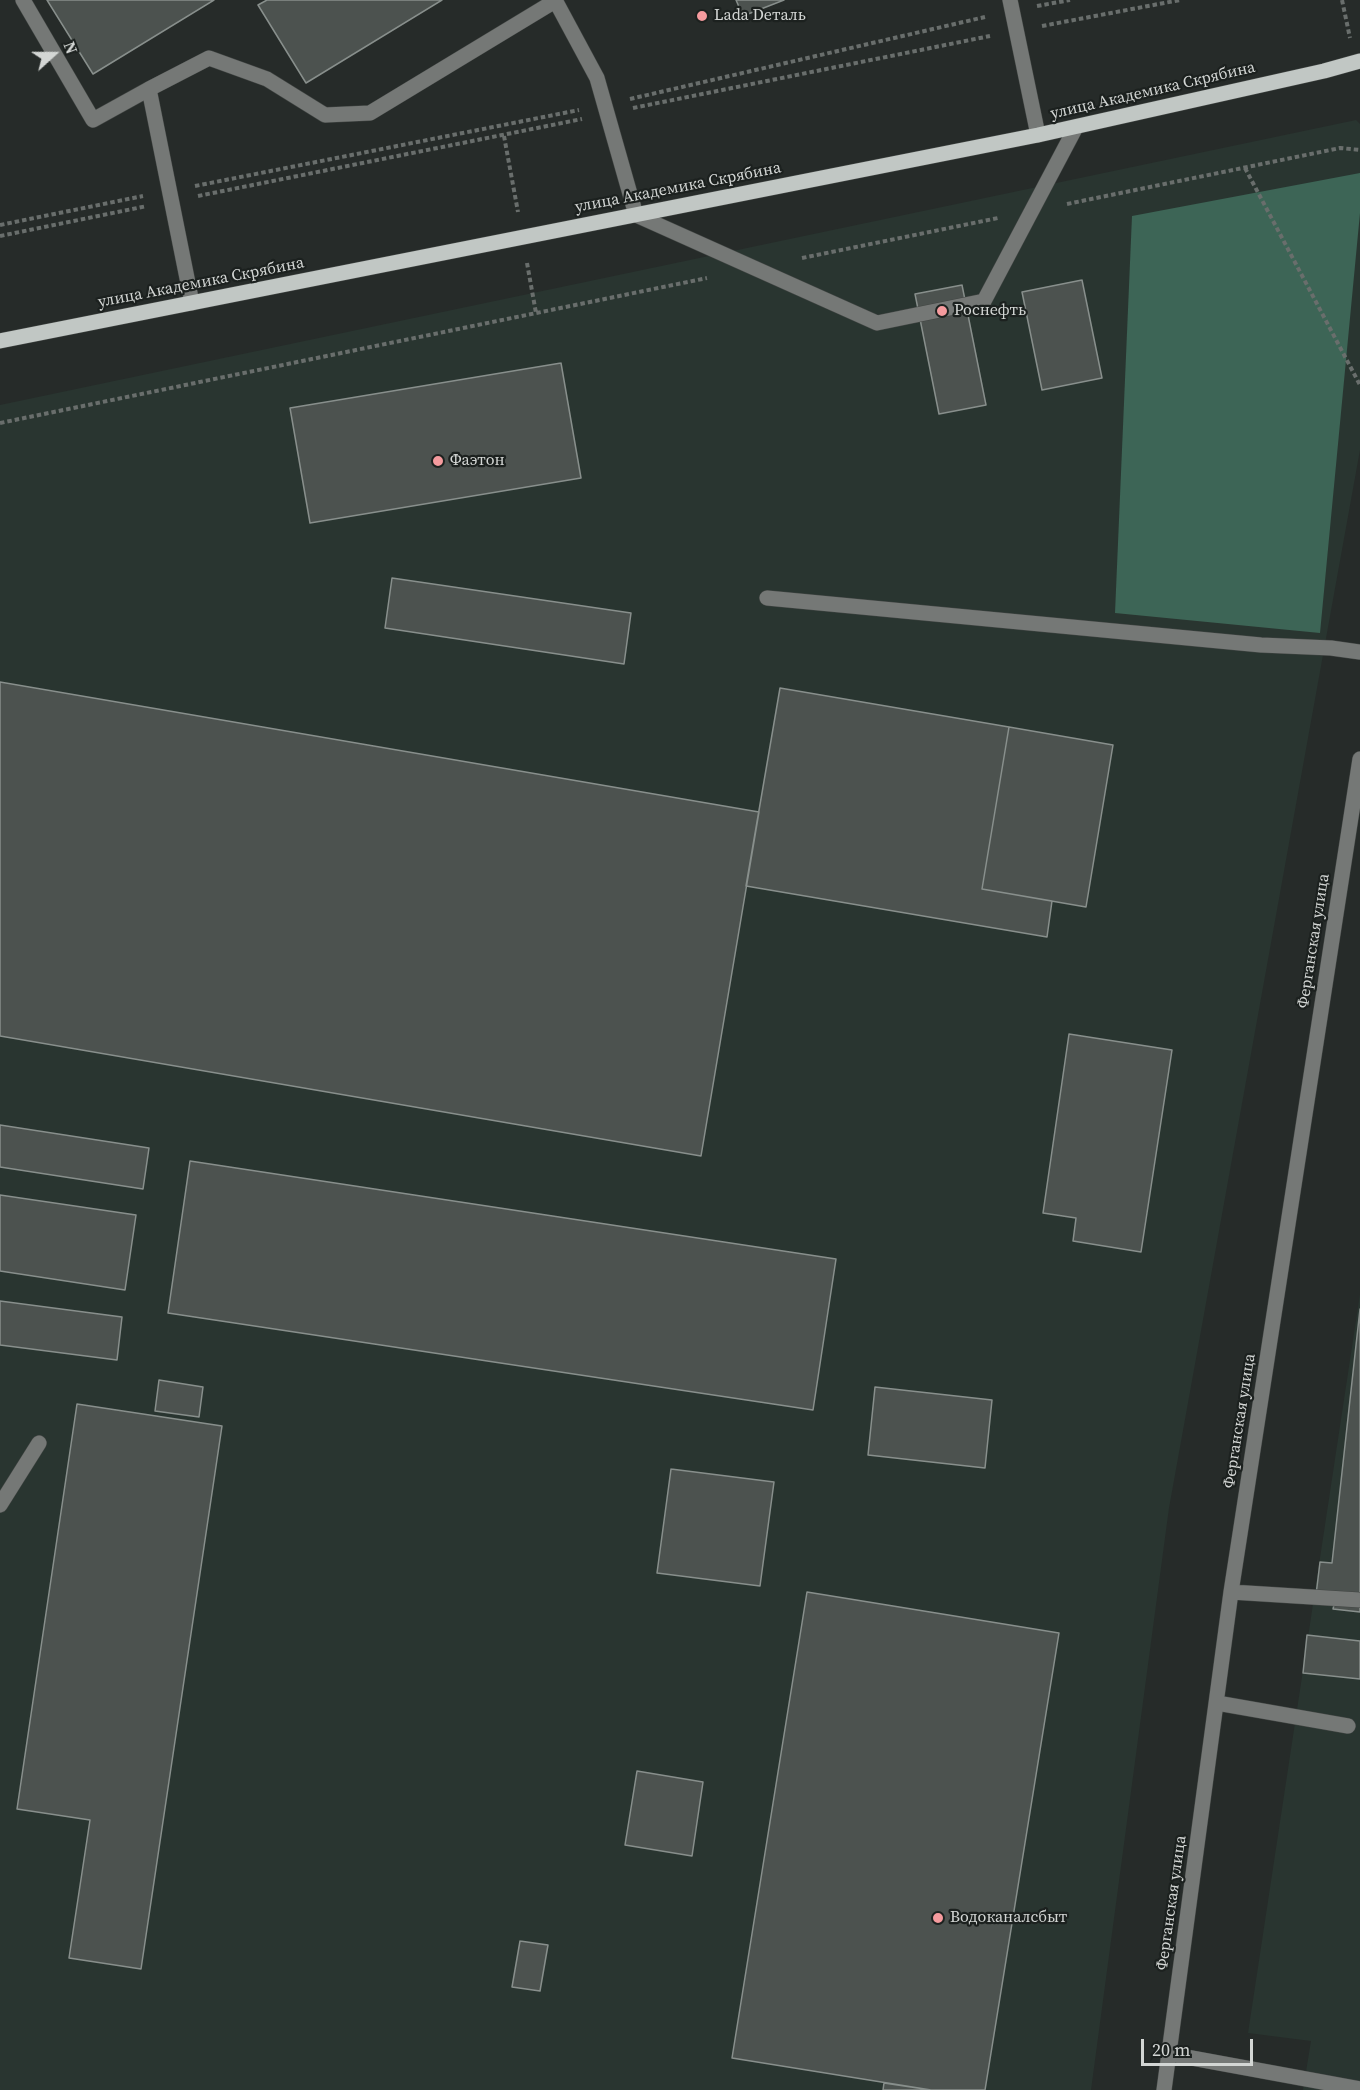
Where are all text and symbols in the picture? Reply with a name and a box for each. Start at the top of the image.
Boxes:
place label: Lada Dеталь [714,6,806,26]
marker: Lada Dеталь [695,9,709,23]
north arrow [24,24,84,84]
text: N [58,38,83,57]
street label: улица Академика Скрябина [1049,58,1257,124]
street label: улица Академика Скрябина [573,159,783,217]
street label: улица Академика Скрябина [96,254,306,312]
place label: Роснефть [954,301,1026,321]
marker: Роснефть [935,304,949,318]
place label: Фаэтон [450,451,505,471]
marker: Фаэтон [431,454,445,468]
street label: Ферганская улица [1294,872,1334,1010]
street label: Ферганская улица [1220,1352,1260,1490]
street label: Ферганская улица [1153,1834,1191,1972]
place label: Водоканалсбыт [950,1908,1067,1928]
marker: Водоканалсбыт [931,1911,945,1925]
scale bar [1144,2027,1256,2065]
text: 20 m [1152,2037,1190,2062]

